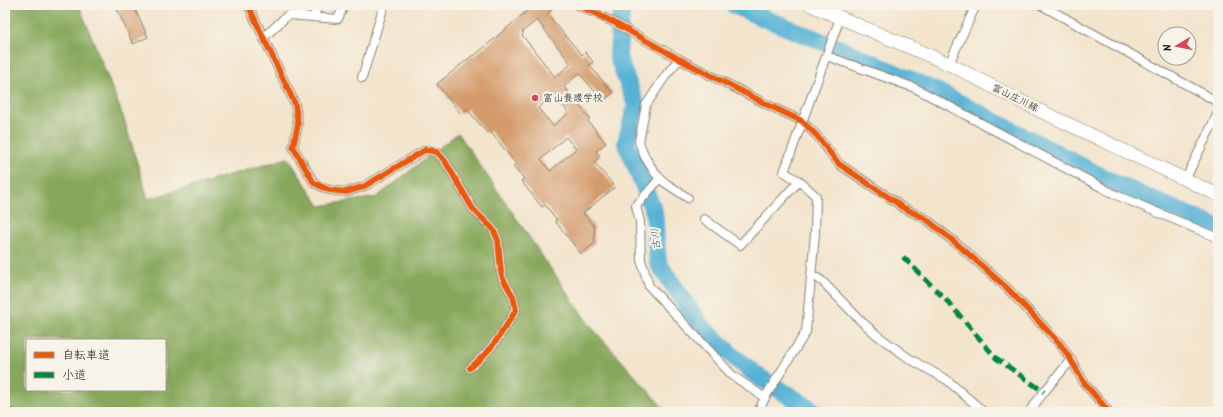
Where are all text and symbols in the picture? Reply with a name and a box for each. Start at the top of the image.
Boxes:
north arrow [1157,26,1197,66]
text: N [1159,43,1178,53]
street label: 富山庄川線 [989,80,1041,116]
place label: 富山養護学校 [543,90,603,106]
marker: 富山養護学校 [530,93,540,103]
water label: 古川 [646,227,666,251]
legend [26,339,166,391]
text: 自転車道 [62,346,110,365]
text: 小道 [62,366,86,385]

